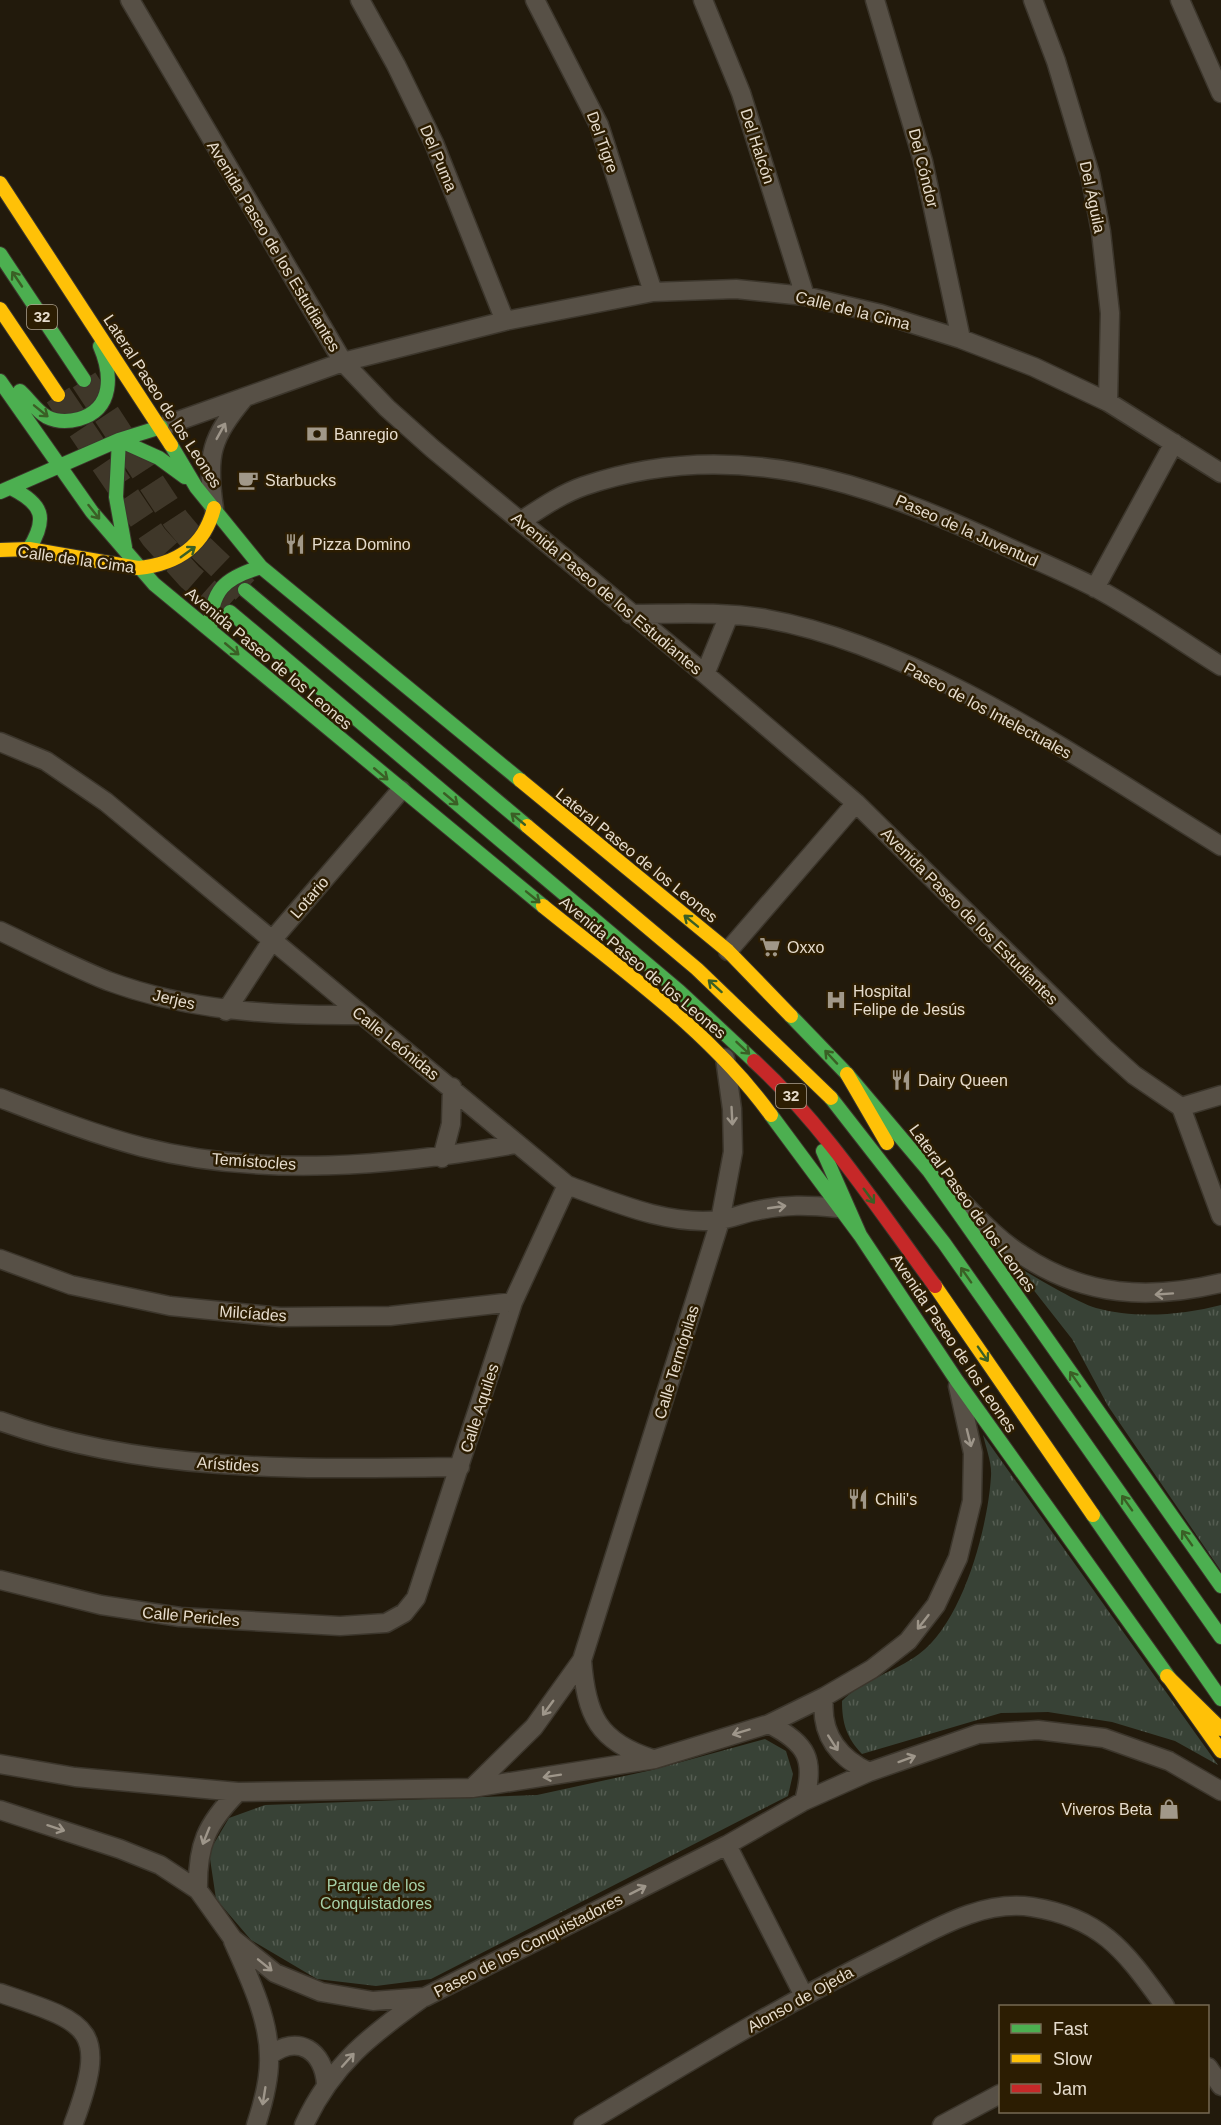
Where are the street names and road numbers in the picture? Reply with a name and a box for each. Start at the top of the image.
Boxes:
street label: Del Halcón [737,106,778,186]
street label: Del Tigre [584,109,621,175]
street label: Del Puma [417,123,460,194]
street label: Del Cóndor [905,127,942,210]
street label: Avenida Paseo de los Estudiantes [204,138,343,355]
street label: Del Águila [1077,159,1109,235]
street label: Calle de la Cima [794,288,912,333]
road number: 32 [27,305,57,329]
street label: Lateral Paseo de los Leones [100,312,225,491]
street label: Paseo de la Juventud [893,491,1041,570]
street label: Avenida Paseo de los Estudiantes [508,509,705,678]
street label: Calle de la Cima [17,543,135,576]
street label: Avenida Paseo de los Leones [182,584,355,733]
street label: Paseo de los Intelectuales [901,659,1074,762]
street label: Lateral Paseo de los Leones [553,785,721,926]
street label: Avenida Paseo de los Estudiantes [878,825,1061,1008]
street label: Lotario [287,873,332,921]
street label: Avenida Paseo de los Leones [556,893,729,1042]
street label: Jerjes [151,986,197,1013]
street label: Calle Leónidas [349,1003,442,1083]
road number: 32 [776,1084,806,1108]
street label: Lateral Paseo de los Leones [906,1121,1039,1295]
street label: Temístocles [211,1150,297,1173]
street label: Avenida Paseo de los Leones [887,1251,1020,1436]
street label: Milcíades [219,1303,287,1324]
street label: Calle Termópilas [651,1303,702,1421]
street label: Calle Aquiles [457,1362,502,1455]
street label: Arístides [196,1454,260,1475]
street label: Calle Pericles [141,1604,240,1629]
street label: Paseo de los Conquistadores [431,1890,625,2000]
street label: Alonso de Ojeda [744,1963,856,2036]

